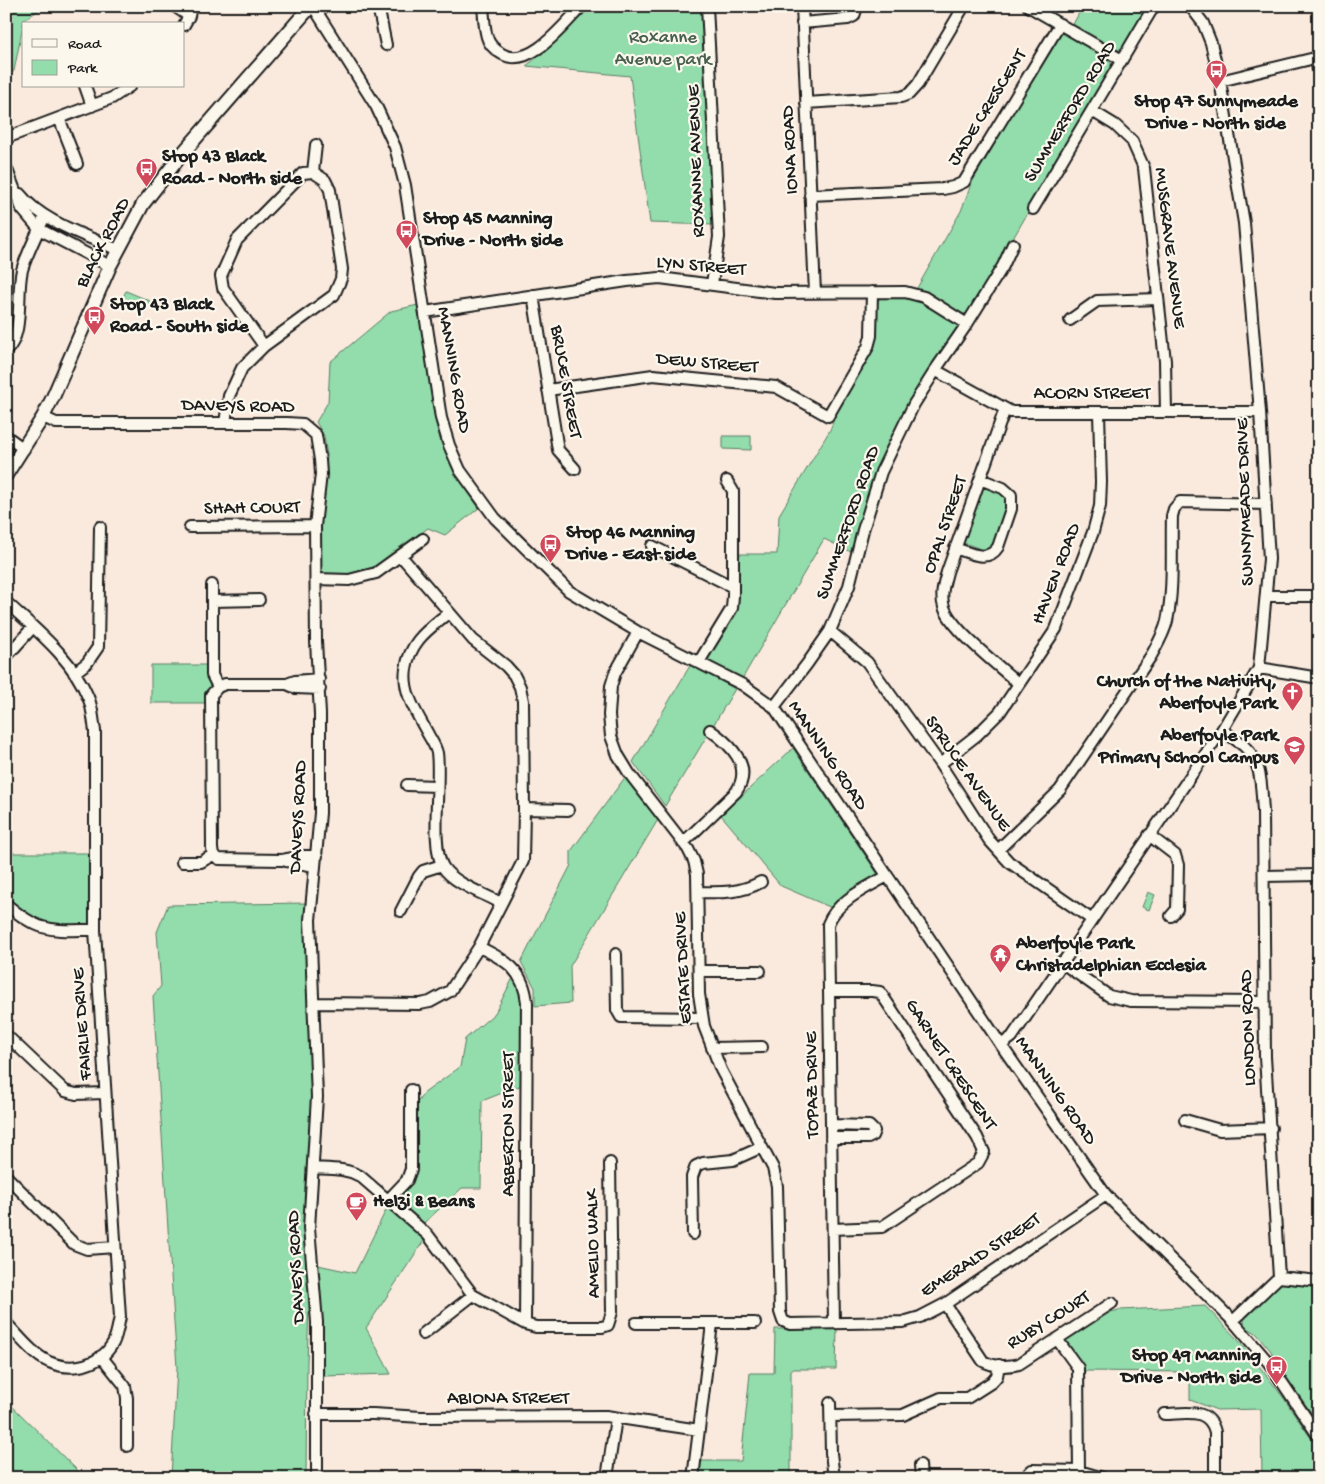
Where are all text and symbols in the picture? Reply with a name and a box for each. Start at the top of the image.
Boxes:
legend [22,22,185,88]
park label: Roxanne Avenue park [615,27,713,72]
text: Road [68,36,102,54]
street label: SUMMERFORD ROAD [1020,37,1123,187]
street label: JADE CRESCENT [943,45,1033,170]
bus stop icon: Stop 47 Sunnymeade Drive - North side [1204,59,1228,90]
text: Park [67,60,98,78]
street label: ROXANNE AVENUE [683,83,711,238]
place label: Stop 47 Sunnymeade Drive - North side [1134,91,1299,136]
street label: IONA ROAD [777,104,805,195]
place label: Stop 43 Black Road - North side [161,146,303,191]
bus stop icon: Stop 43 Black Road - North side [134,156,158,187]
street label: MUSGRAVE AVENUE [1148,166,1190,331]
street label: BLACK ROAD [71,194,137,293]
place label: Stop 45 Manning Drive - North side [421,208,564,253]
bus stop icon: Stop 45 Manning Drive - North side [395,218,419,249]
street label: LYN STREET [655,252,747,282]
place label: Stop 43 Black Road - South side [109,294,250,339]
bus stop icon: Stop 43 Black Road - South side [82,304,106,335]
street label: MANNING ROAD [431,305,476,435]
street label: BRUCE STREET [544,323,586,441]
street label: DEW STREET [653,348,759,380]
street label: ACORN STREET [1034,383,1151,406]
street label: DAVEYS ROAD [179,394,295,419]
street label: SUNNYMEADE DRIVE [1232,417,1260,586]
street label: SUMMERFORD ROAD [812,443,886,603]
street label: OPAL STREET [919,473,974,577]
street label: SHAH COURT [204,497,301,521]
street label: HAVEN ROAD [1027,520,1087,628]
place label: Stop 46 Manning Drive - East side [564,522,697,567]
bus stop icon: Stop 46 Manning Drive - East side [538,532,562,563]
place label: Church of the Nativity, Aberfoyle Park [1096,671,1280,716]
church icon: Church of the Nativity, Aberfoyle Park [1281,681,1305,712]
street label: MANNING ROAD [782,697,873,816]
street label: SPRUCE AVENUE [919,712,1016,837]
place label: Aberfoyle Park Primary School Campus [1098,725,1281,770]
school or university icon: Aberfoyle Park Primary School Campus [1282,735,1306,766]
street label: DAVEYS ROAD [284,759,313,876]
street label: ESTATE DRIVE [670,910,698,1025]
place label: Aberfoyle Park Christadelphian Ecclesia [1015,933,1207,978]
temple icon: Aberfoyle Park Christadelphian Ecclesia [988,943,1012,974]
street label: FAIRLIE DRIVE [68,966,98,1082]
street label: LONDON ROAD [1235,969,1263,1087]
street label: GARNET CRESCENT [899,995,1001,1136]
street label: TOPAZ DRIVE [801,1030,825,1139]
street label: MANNING ROAD [1009,1032,1101,1150]
street label: ABBERTON STREET [498,1051,521,1197]
street label: AMELIO WALK [582,1187,606,1298]
cafe icon: Helzi & Beans [345,1190,369,1221]
place label: Helzi & Beans [373,1191,475,1214]
street label: EMERALD STREET [916,1208,1046,1303]
street label: DAVEYS ROAD [283,1209,312,1326]
street label: RUBY COURT [1003,1286,1095,1356]
place label: Stop 49 Manning Drive - North side [1119,1345,1262,1390]
bus stop icon: Stop 49 Manning Drive - North side [1265,1355,1289,1386]
street label: ABIONA STREET [447,1388,570,1411]

